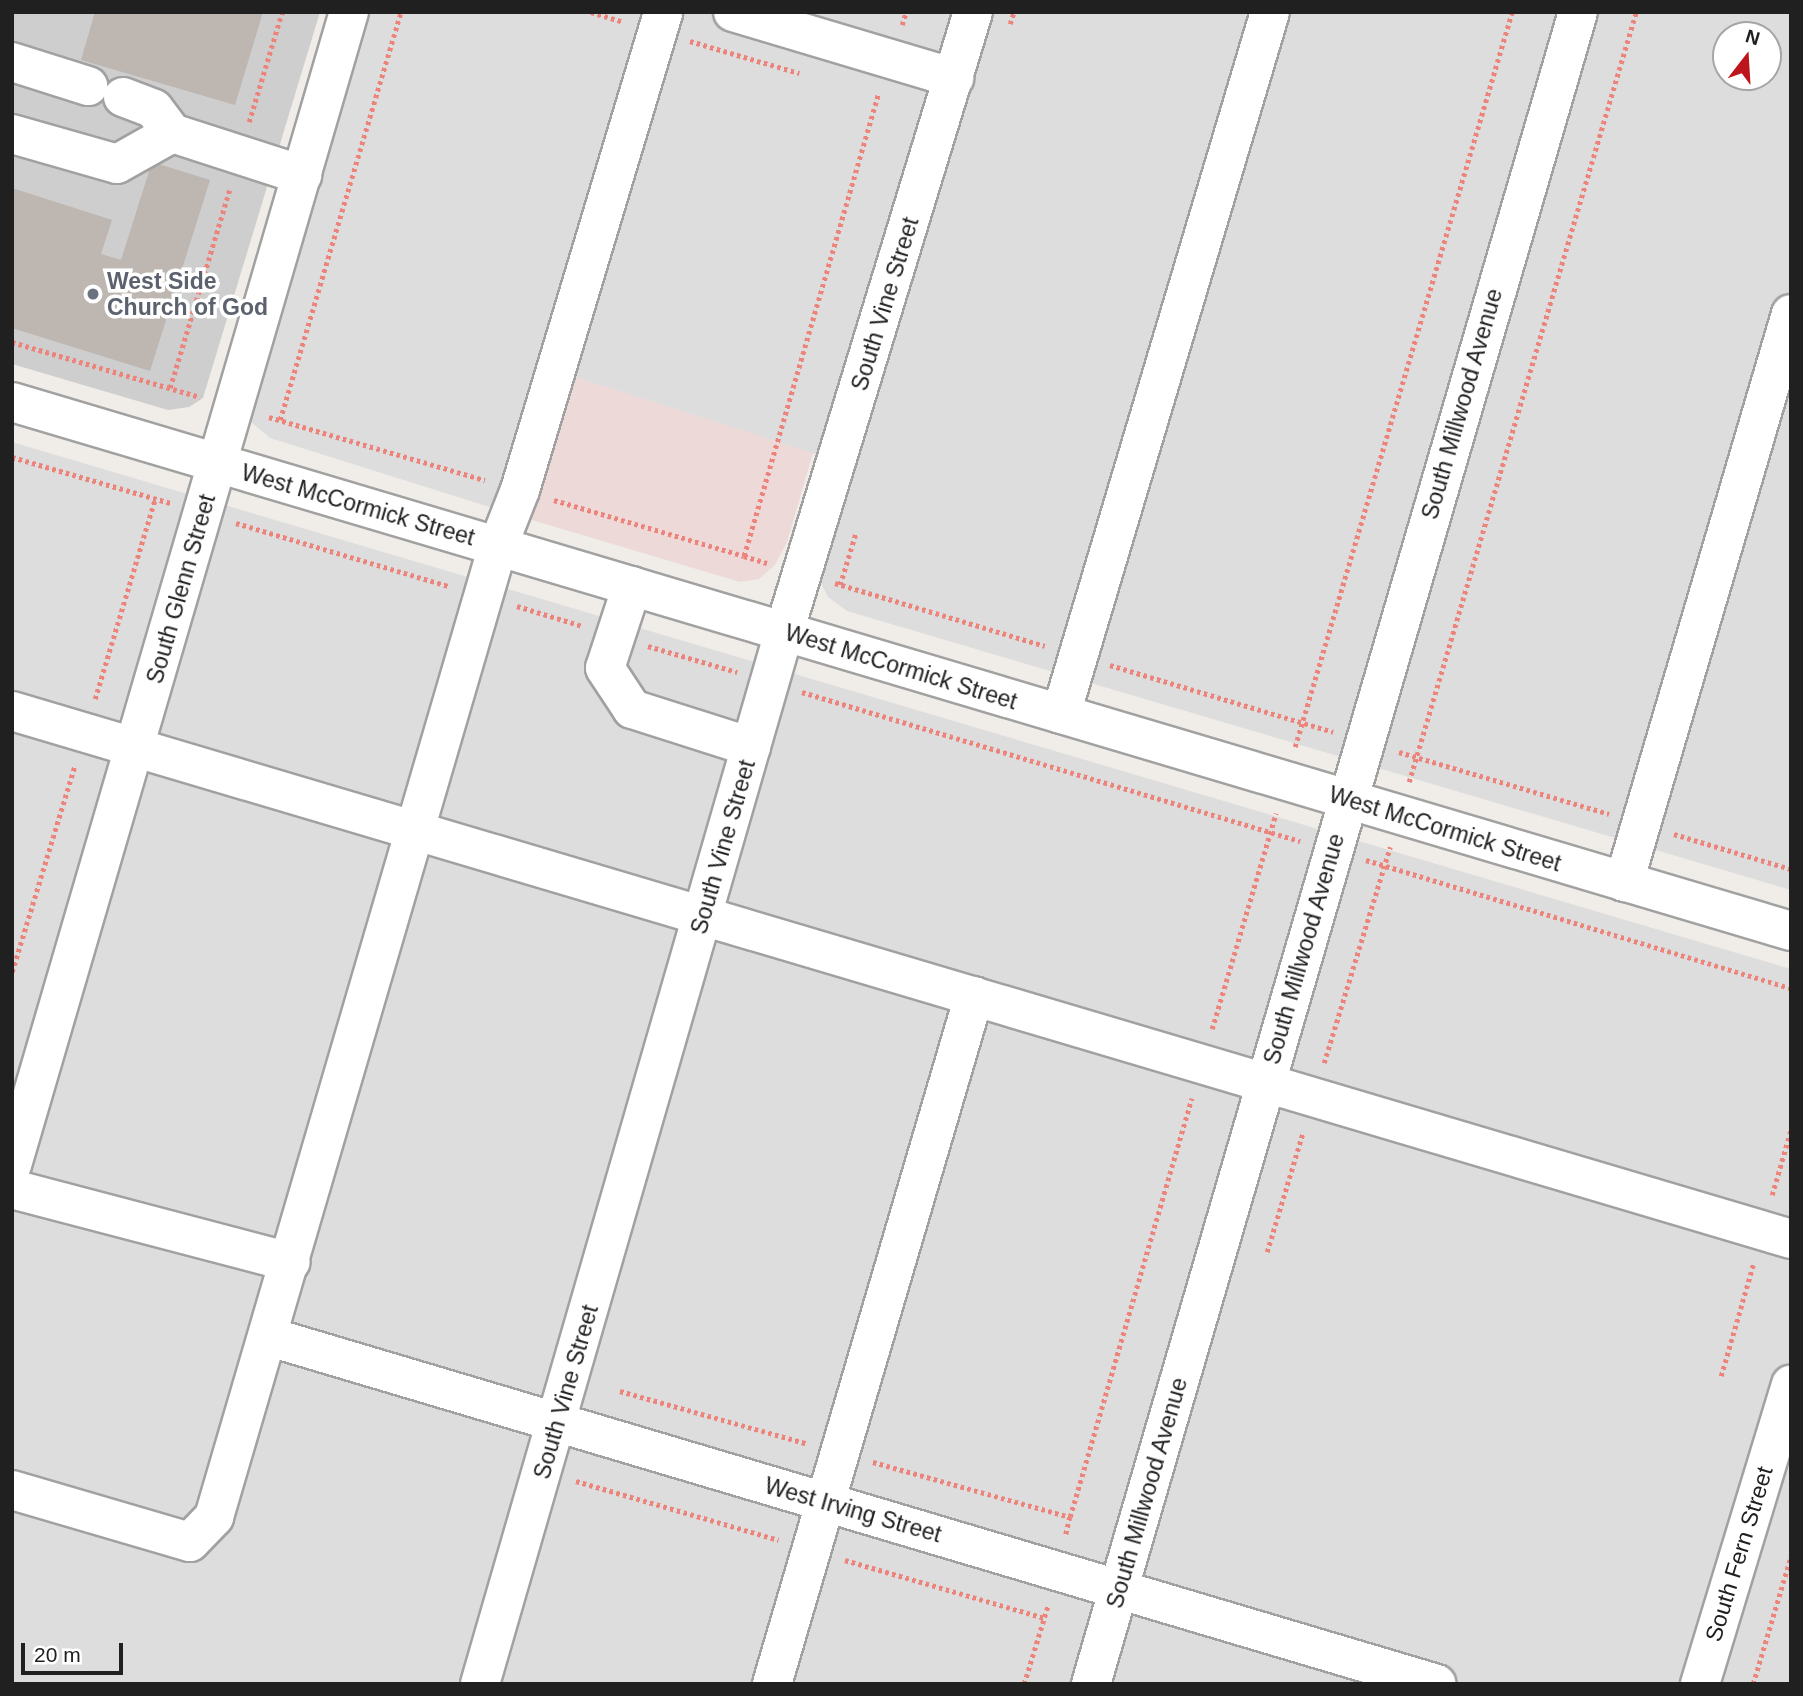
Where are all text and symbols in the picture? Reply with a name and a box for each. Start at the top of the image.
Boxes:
north arrow [1712,21,1782,91]
text: N [1743,25,1762,49]
street label: South Vine Street [846,214,924,394]
place label: West Side Church of God [107,267,268,321]
street label: South Millwood Avenue [1416,285,1508,523]
marker: West Side Church of God [85,286,101,302]
street label: West McCormick Street [238,459,478,551]
street label: South Glenn Street [141,491,221,687]
street label: West McCormick Street [782,619,1020,715]
street label: South Vine Street [685,757,761,937]
street label: West McCormick Street [1326,781,1564,877]
street label: South Millwood Avenue [1258,830,1350,1068]
street label: South Vine Street [528,1302,604,1482]
street label: South Millwood Avenue [1101,1374,1193,1612]
street label: South Fern Street [1699,1463,1779,1645]
street label: West Irving Street [762,1472,944,1548]
scale bar [24,1630,126,1674]
text: 20 m [34,1643,81,1666]

